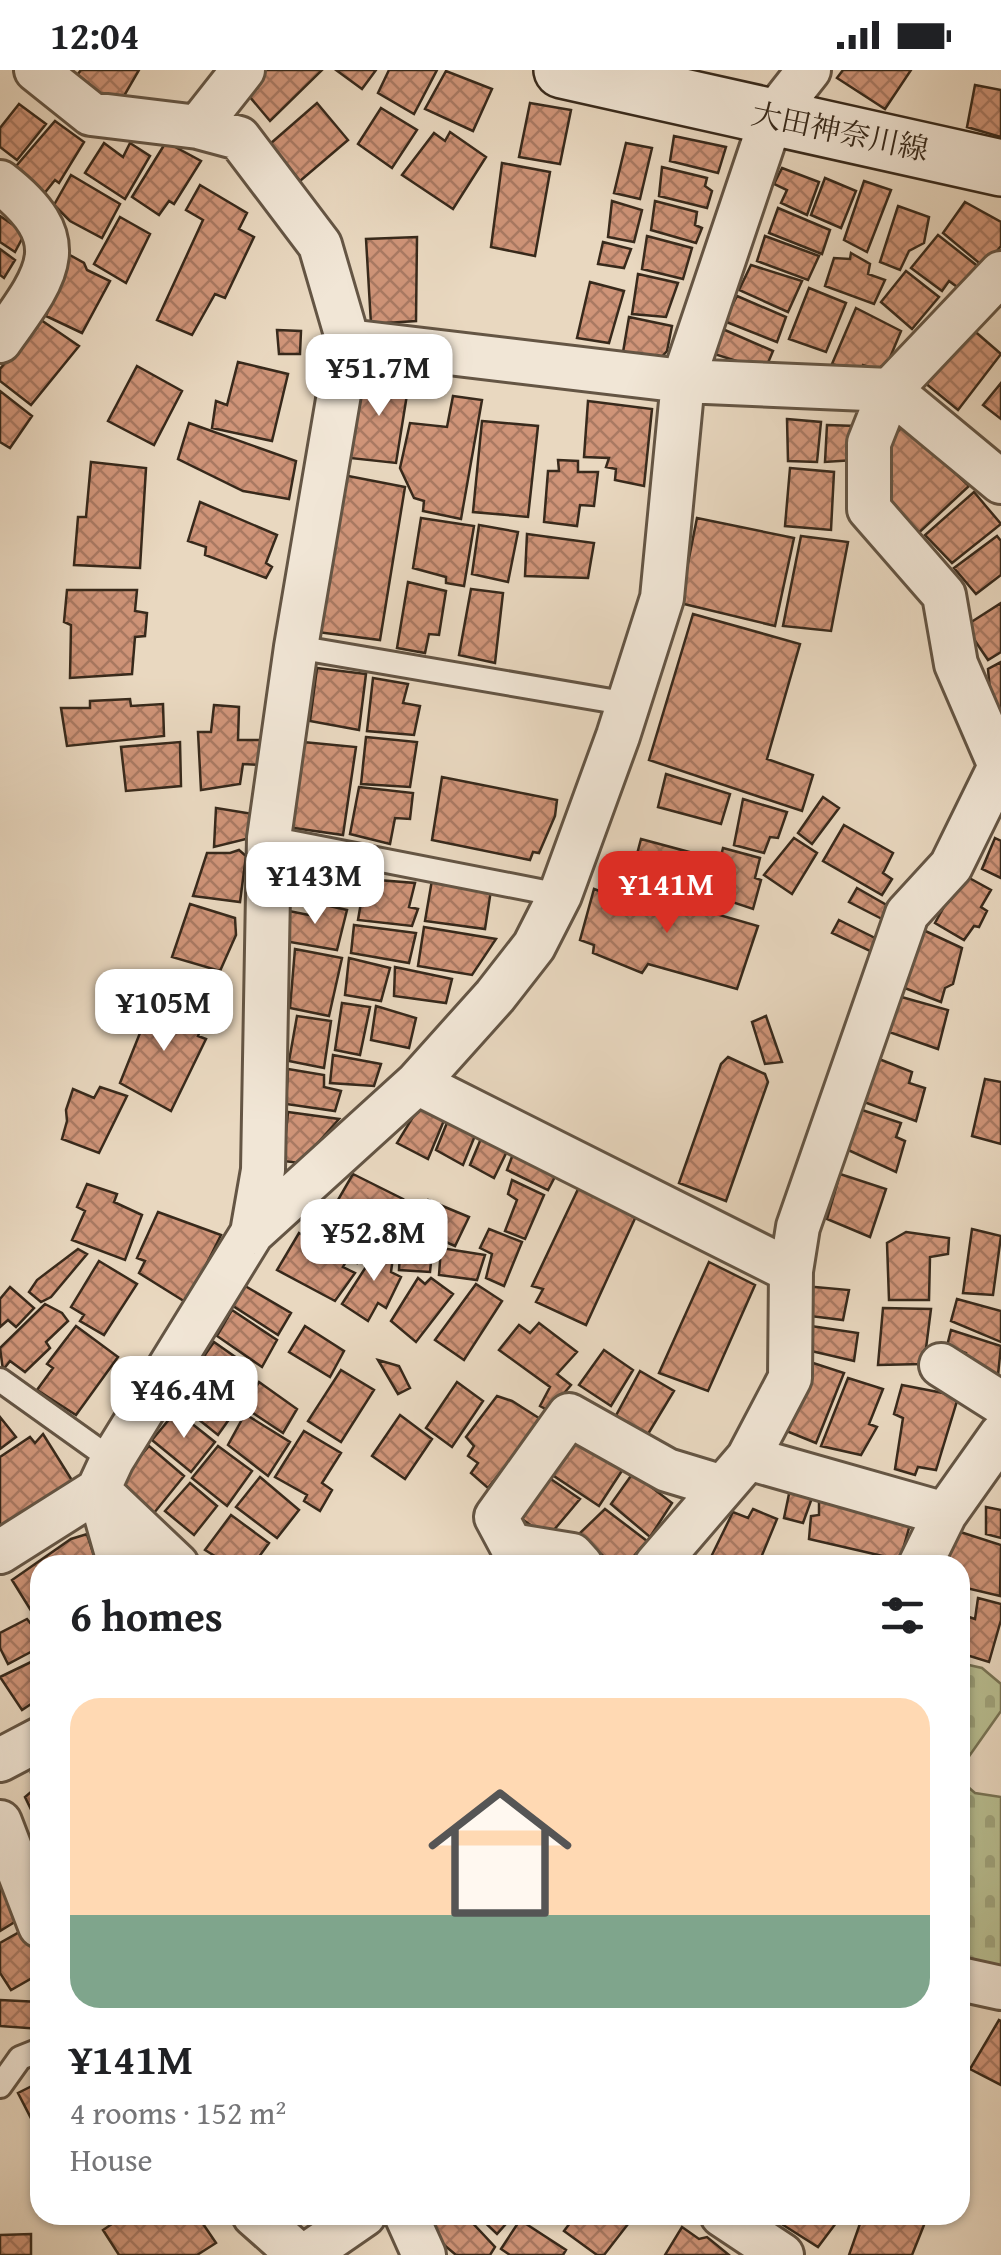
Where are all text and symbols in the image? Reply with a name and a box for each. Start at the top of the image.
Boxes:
text: 12:04 [50,7,140,63]
street label: 大田神奈川線 [748,91,933,171]
pin: ¥51.7M [298,334,460,419]
text: ¥51.7M [328,343,430,390]
pin: ¥143M [245,842,385,927]
text: ¥143M [268,851,362,898]
pin: ¥141M [597,851,737,936]
text: ¥141M [620,860,714,907]
pin: ¥105M [94,969,234,1054]
text: ¥105M [117,978,211,1025]
pin: ¥52.8M [293,1199,455,1284]
text: ¥52.8M [323,1208,425,1255]
pin: ¥46.4M [103,1356,265,1441]
text: ¥46.4M [133,1365,235,1412]
text: 6 homes [70,1585,223,1646]
icon: filters [875,1588,930,1643]
icon: home [410,1763,590,1943]
text: ¥141M [70,2028,193,2089]
text: 4 rooms · 152 m² [70,2089,286,2136]
text: House [70,2136,153,2183]

